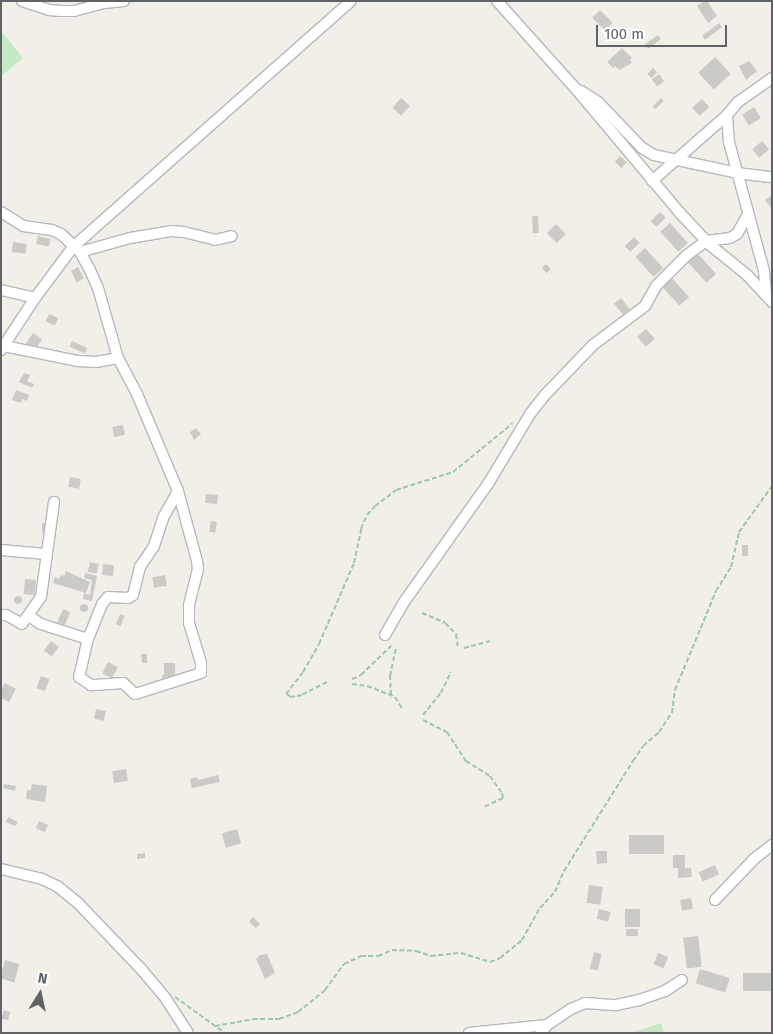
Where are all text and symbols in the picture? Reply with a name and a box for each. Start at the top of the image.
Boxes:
scale bar [598,15,729,47]
text: 100 m [604,25,644,43]
north arrow [15,969,65,1019]
text: N [37,970,49,988]

